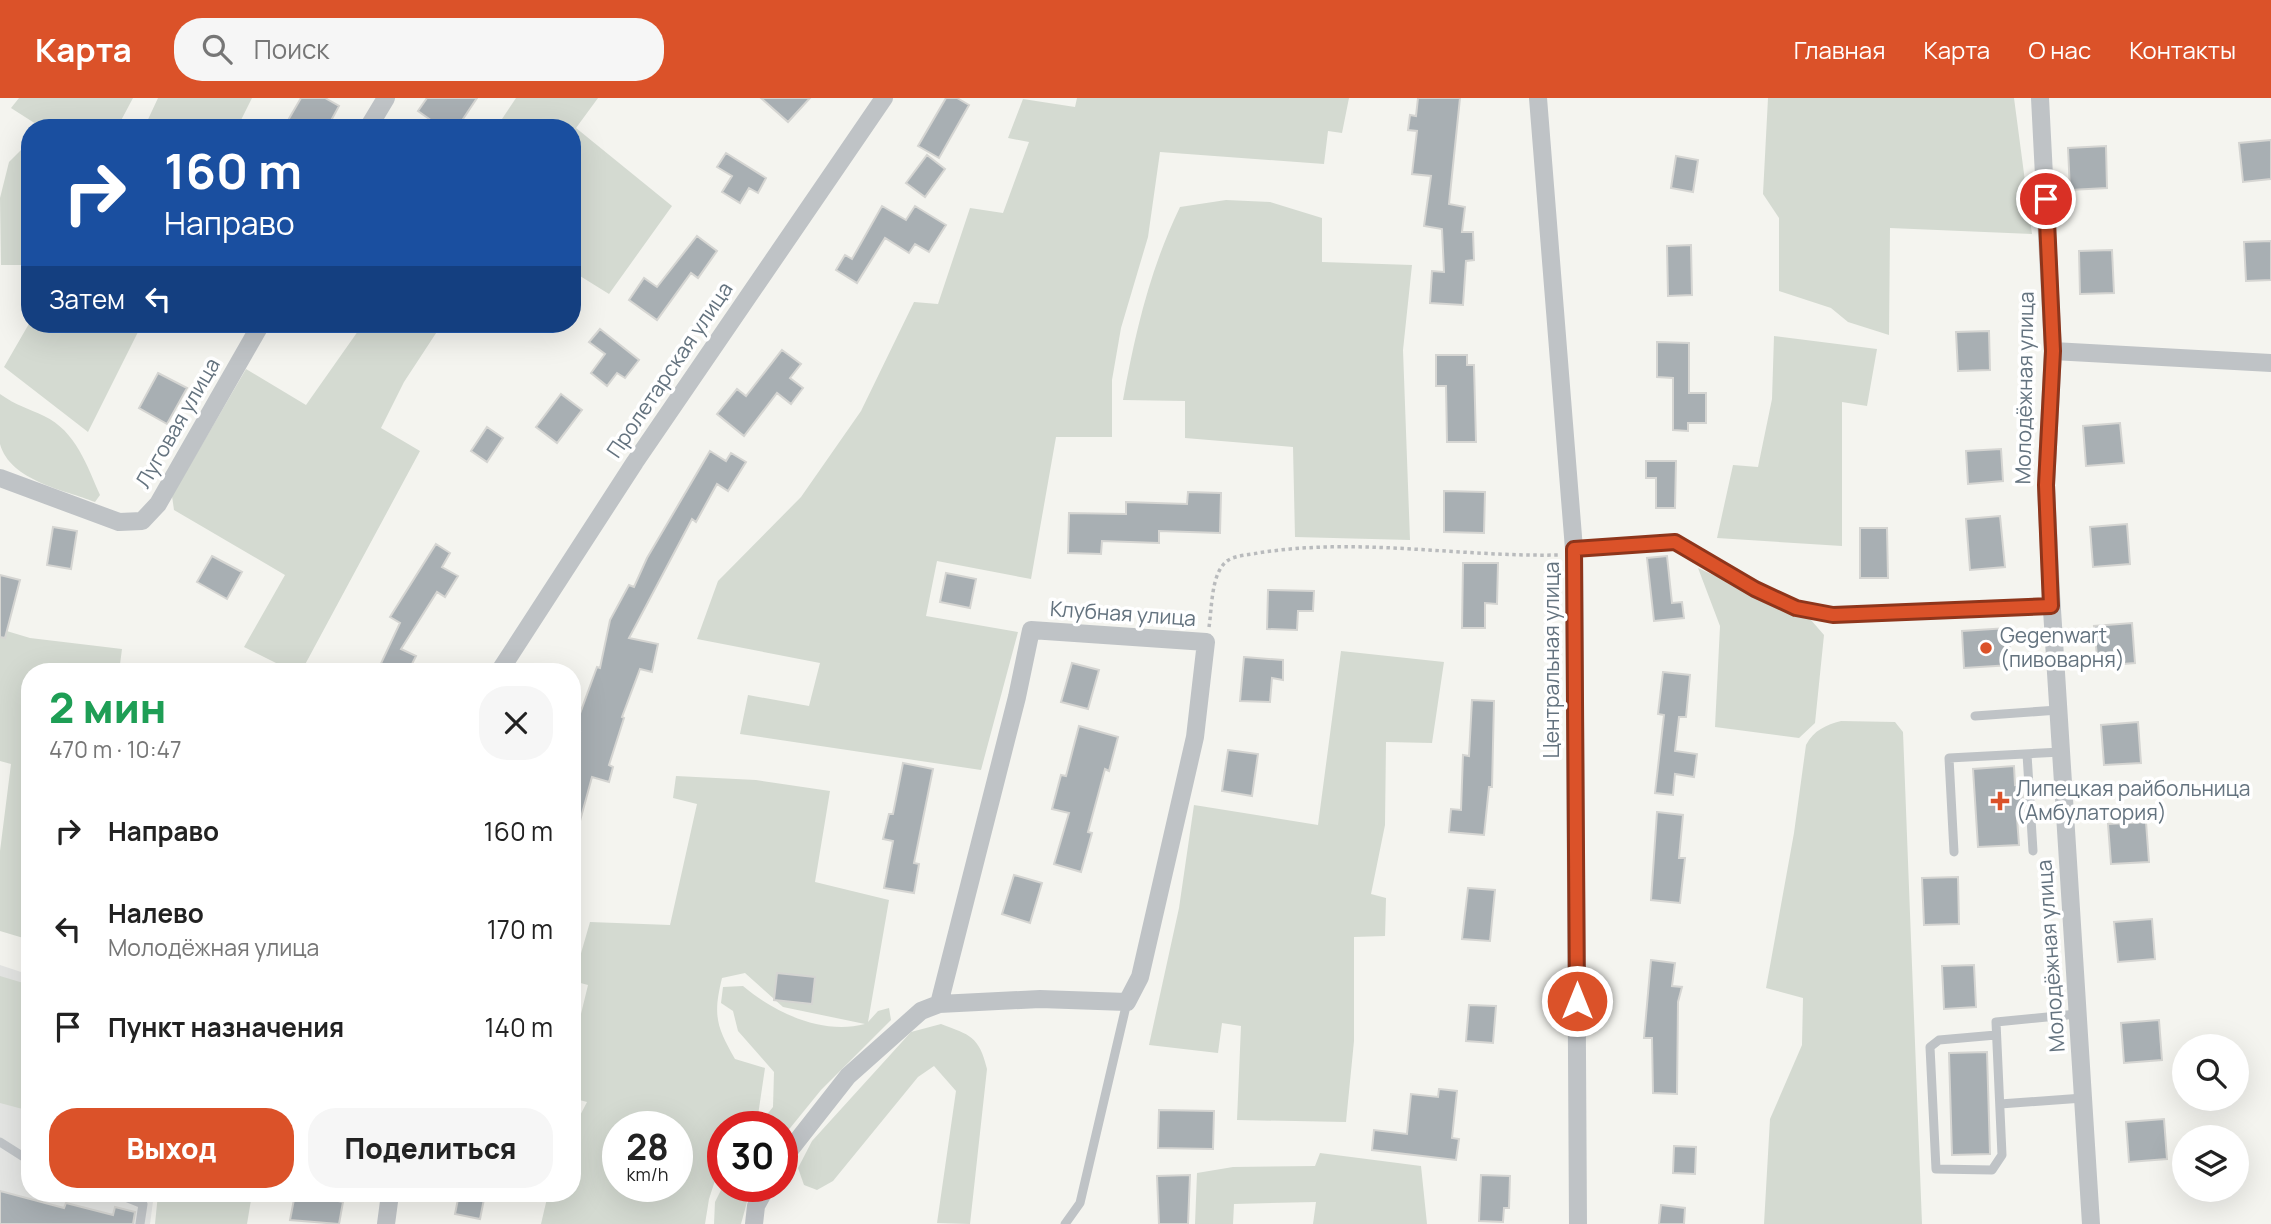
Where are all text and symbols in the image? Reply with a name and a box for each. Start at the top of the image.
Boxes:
search box [174,18,664,81]
text: Карта [35,27,132,72]
icon: search [198,30,236,68]
text: Поиск [254,31,329,67]
text: Главная [1794,33,1885,66]
text: Карта [1923,33,1990,66]
text: О нас [2028,33,2091,66]
text: Контакты [2129,33,2236,66]
text: 160 m [164,137,302,204]
icon: right [49,147,140,238]
pin [2016,169,2076,229]
icon: arrive [2027,180,2065,218]
text: Направо [164,201,295,245]
street label: Пролетарская улица [600,276,739,463]
icon: left [139,280,177,318]
text: Затем [49,281,125,317]
street label: Молодёжная улица [2008,291,2040,485]
street label: Луговая улица [129,352,226,493]
street label: Центральная улица [1537,562,1565,758]
street label: Клубная улица [1049,594,1197,632]
place label: Gegenwart (пивоварня) [2000,621,2125,673]
marker: Gegenwart (пивоварня) [1978,640,1994,656]
text: 2 мин [49,678,166,736]
button: close [479,686,553,760]
text: 470 m · 10:47 [49,733,182,765]
place label: Липецкая райбольница (Амбулатория) [2016,774,2250,826]
marker: Липецкая райбольница (Амбулатория) [1990,791,2010,811]
icon: right [49,812,87,850]
text: Направо [108,813,219,849]
text: 160 m [484,813,553,849]
street label: Молодёжная улица [2029,859,2071,1053]
text: Налево [108,895,204,931]
icon: left [49,910,87,948]
text: 170 m [487,911,553,947]
text: Молодёжная улица [108,931,319,963]
position arrow [1540,964,1614,1038]
icon: arrive [49,1008,87,1046]
text: Пункт назначения [108,1009,344,1045]
text: 140 m [484,1009,553,1045]
map controls [2172,1034,2249,1202]
button: search [2172,1034,2249,1111]
button: Выход [49,1108,294,1188]
button: Поделиться [308,1108,553,1188]
speed limit sign: 30 [707,1111,798,1202]
text: 28 [626,1123,669,1171]
button: layers [2172,1125,2249,1202]
text: km/h [627,1162,668,1186]

